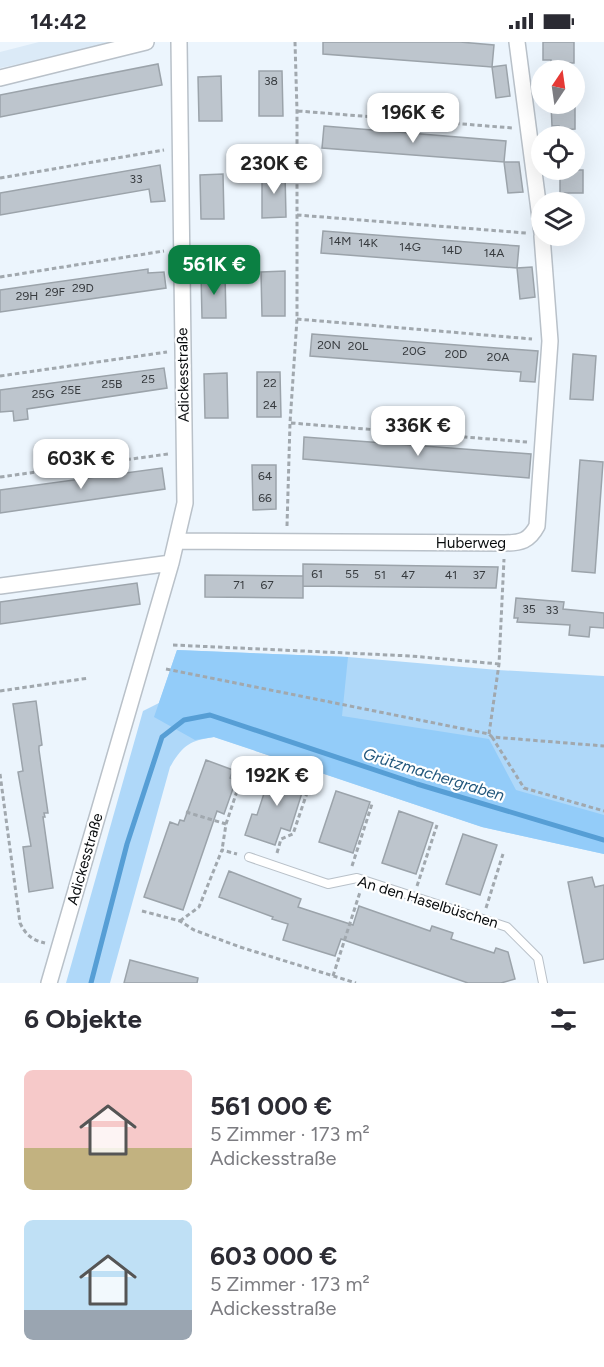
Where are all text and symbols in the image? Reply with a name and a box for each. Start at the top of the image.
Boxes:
text: 14:42 [30,8,87,35]
north arrow [531,60,585,114]
map controls [531,60,585,246]
house number: 38 [264,74,278,88]
pin: 196K € [364,93,462,144]
text: 196K € [381,100,445,124]
button: locate [531,126,585,180]
pin: 230K € [225,144,323,195]
text: 230K € [240,151,308,175]
house number: 33 [129,172,143,186]
button: layers [531,192,585,246]
house number: 14M [329,234,351,248]
house number: 14K [358,236,379,250]
house number: 14G [399,240,421,254]
house number: 14D [442,243,462,257]
pin: 561K € [165,245,263,296]
house number: 14A [484,246,504,260]
text: 561K € [182,252,246,276]
house number: 29D [72,281,94,295]
house number: 29F [45,285,65,299]
house number: 29H [16,289,38,303]
street label: Adickesstraße [173,327,193,423]
house number: 20N [317,338,341,352]
house number: 20L [348,339,369,353]
house number: 20G [402,344,426,358]
house number: 20D [445,347,467,361]
house number: 20A [487,350,509,364]
house number: 25 [141,372,155,386]
house number: 22 [263,376,277,390]
house number: 25B [102,377,122,391]
house number: 25E [61,383,81,397]
house number: 25G [32,387,54,401]
house number: 24 [263,398,278,412]
pin: 336K € [369,406,467,457]
text: 336K € [385,413,451,437]
pin: 603K € [32,439,130,490]
text: 603K € [47,446,115,470]
house number: 64 [258,469,273,483]
house number: 66 [258,491,272,505]
street label: Huberweg [436,534,506,552]
house number: 61 [311,567,323,581]
house number: 55 [345,567,359,581]
house number: 51 [374,568,386,582]
house number: 47 [401,568,415,582]
house number: 41 [445,568,457,582]
house number: 37 [473,568,486,582]
house number: 71 [233,578,245,592]
house number: 67 [260,578,274,592]
house number: 35 [522,602,536,616]
house number: 33 [545,603,559,617]
water label: Grützmachergraben [361,744,507,805]
pin: 192K € [228,756,326,807]
text: 192K € [245,763,309,787]
street label: Adickesstraße [63,811,107,907]
street label: An den Haselbüschen [356,872,500,932]
text: 6 Objekte [24,1003,142,1035]
icon: filters [547,1003,580,1036]
text: 561 000 € [210,1090,332,1122]
icon: home [72,1094,144,1166]
text: 5 Zimmer · 173 m² [210,1122,370,1146]
text: Adickesstraße [210,1146,336,1170]
text: 603 000 € [210,1240,337,1272]
icon: home [72,1244,144,1316]
text: 5 Zimmer · 173 m² [210,1272,370,1296]
text: Adickesstraße [210,1296,336,1320]

